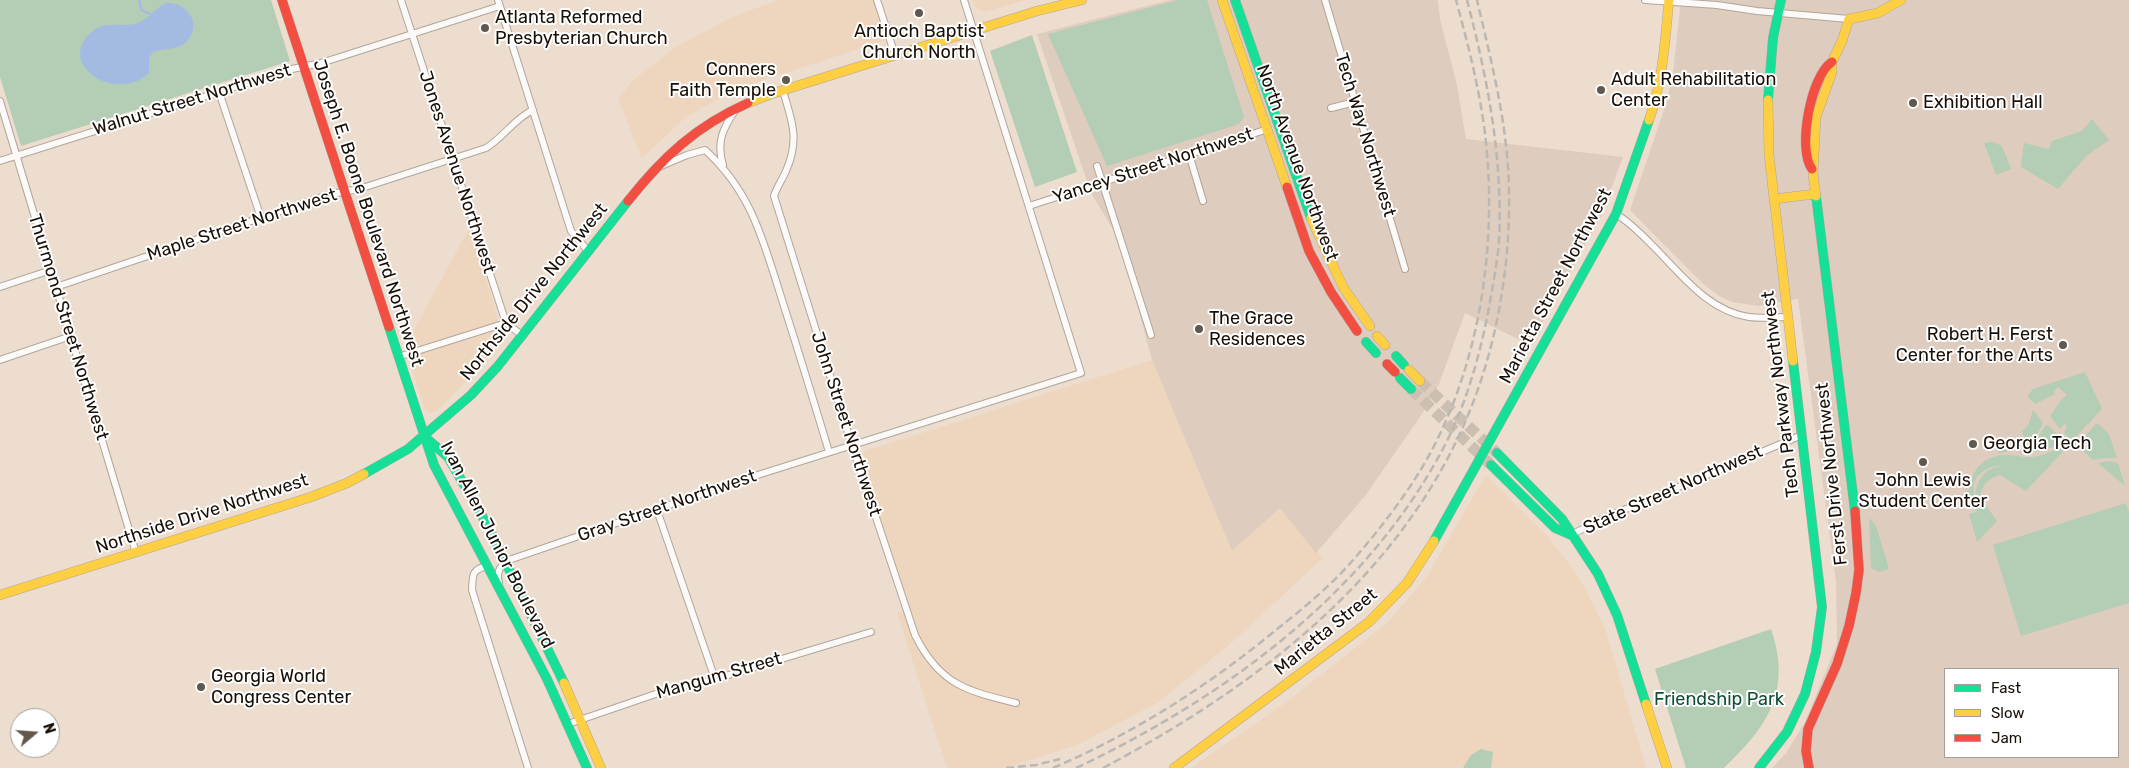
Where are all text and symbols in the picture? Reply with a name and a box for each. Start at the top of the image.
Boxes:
place label: Atlanta Reformed Presbyterian Church [495,7,668,50]
marker: Antioch Baptist Church North [913,7,925,19]
place label: Antioch Baptist Church North [854,21,984,64]
marker: Atlanta Reformed Presbyterian Church [479,22,491,34]
street label: Tech Way Northwest [1330,50,1400,220]
street label: Joseph E. Boone Boulevard Northwest [308,57,428,369]
place label: Conners Faith Temple [669,59,776,102]
street label: Walnut Street Northwest [90,60,294,140]
street label: North Avenue Northwest [1251,62,1343,264]
street label: Jones Avenue Northwest [414,68,500,276]
place label: Adult Rehabilitation Center [1611,69,1776,112]
marker: Conners Faith Temple [780,74,792,86]
marker: Adult Rehabilitation Center [1595,84,1607,96]
place label: Exhibition Hall [1923,92,2043,114]
marker: Exhibition Hall [1907,97,1919,109]
street label: Yancey Street Northwest [1050,123,1256,209]
street label: Maple Street Northwest [144,184,340,266]
street label: Marietta Street Northwest [1495,185,1617,387]
street label: Northside Drive Northwest [456,199,612,385]
street label: Thurmond Street Northwest [23,211,113,443]
street label: Tech Parkway Northwest [1758,290,1804,498]
place label: The Grace Residences [1209,308,1305,350]
marker: The Grace Residences [1193,323,1205,335]
place label: Robert H. Ferst Center for the Arts [1896,324,2053,366]
street label: John Street Northwest [806,329,886,519]
marker: Robert H. Ferst Center for the Arts [2057,339,2069,351]
street label: Ferst Drive Northwest [1812,382,1852,566]
place label: Georgia Tech [1983,433,2091,455]
street label: Ivan Allen Junior Boulevard [435,438,559,652]
marker: Georgia Tech [1967,438,1979,450]
street label: State Street Northwest [1580,441,1766,539]
marker: John Lewis Student Center [1917,456,1929,468]
street label: Gray Street Northwest [575,465,759,547]
street label: Northside Drive Northwest [93,469,311,559]
place label: John Lewis Student Center [1859,470,1987,512]
street label: Marietta Street [1270,584,1382,680]
street label: Mangum Street [654,648,784,704]
place label: Georgia World Congress Center [211,666,351,709]
legend [1944,668,2119,758]
text: Fast [1991,679,2021,697]
marker: Georgia World Congress Center [195,681,207,693]
park label: Friendship Park [1654,689,1784,711]
text: Slow [1991,704,2024,722]
north arrow [10,708,60,758]
text: N [39,721,58,736]
text: Jam [1991,729,2022,747]

